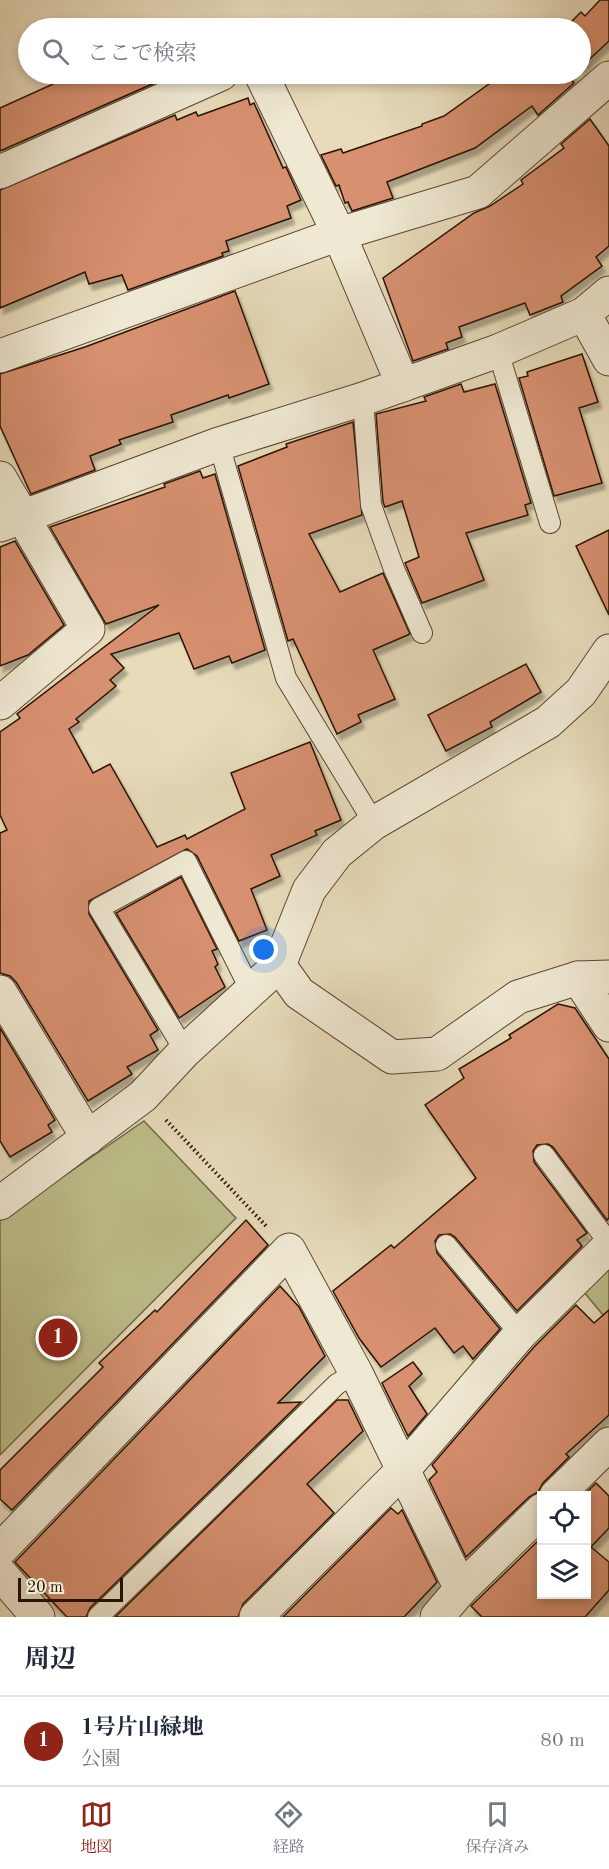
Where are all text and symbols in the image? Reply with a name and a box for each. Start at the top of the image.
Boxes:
search box [18,18,591,84]
icon: search [39,35,72,68]
text: ここで検索 [87,43,197,65]
your location [249,935,278,964]
pin: 1 [38,1316,78,1360]
map controls [537,1491,591,1599]
button: locate [537,1491,591,1545]
button: layers [537,1545,591,1599]
scale bar [18,1575,123,1602]
text: 20 m [27,1580,63,1596]
text: 周辺 [24,1647,76,1673]
text: 1号片山緑地 [81,1717,204,1739]
text: 1 [38,1731,49,1751]
text: 80 m [540,1731,585,1751]
text: 公園 [81,1750,121,1770]
tab: 地図 [80,1798,113,1858]
tab: 経路 [272,1798,305,1858]
tab: 保存済み [465,1798,529,1858]

